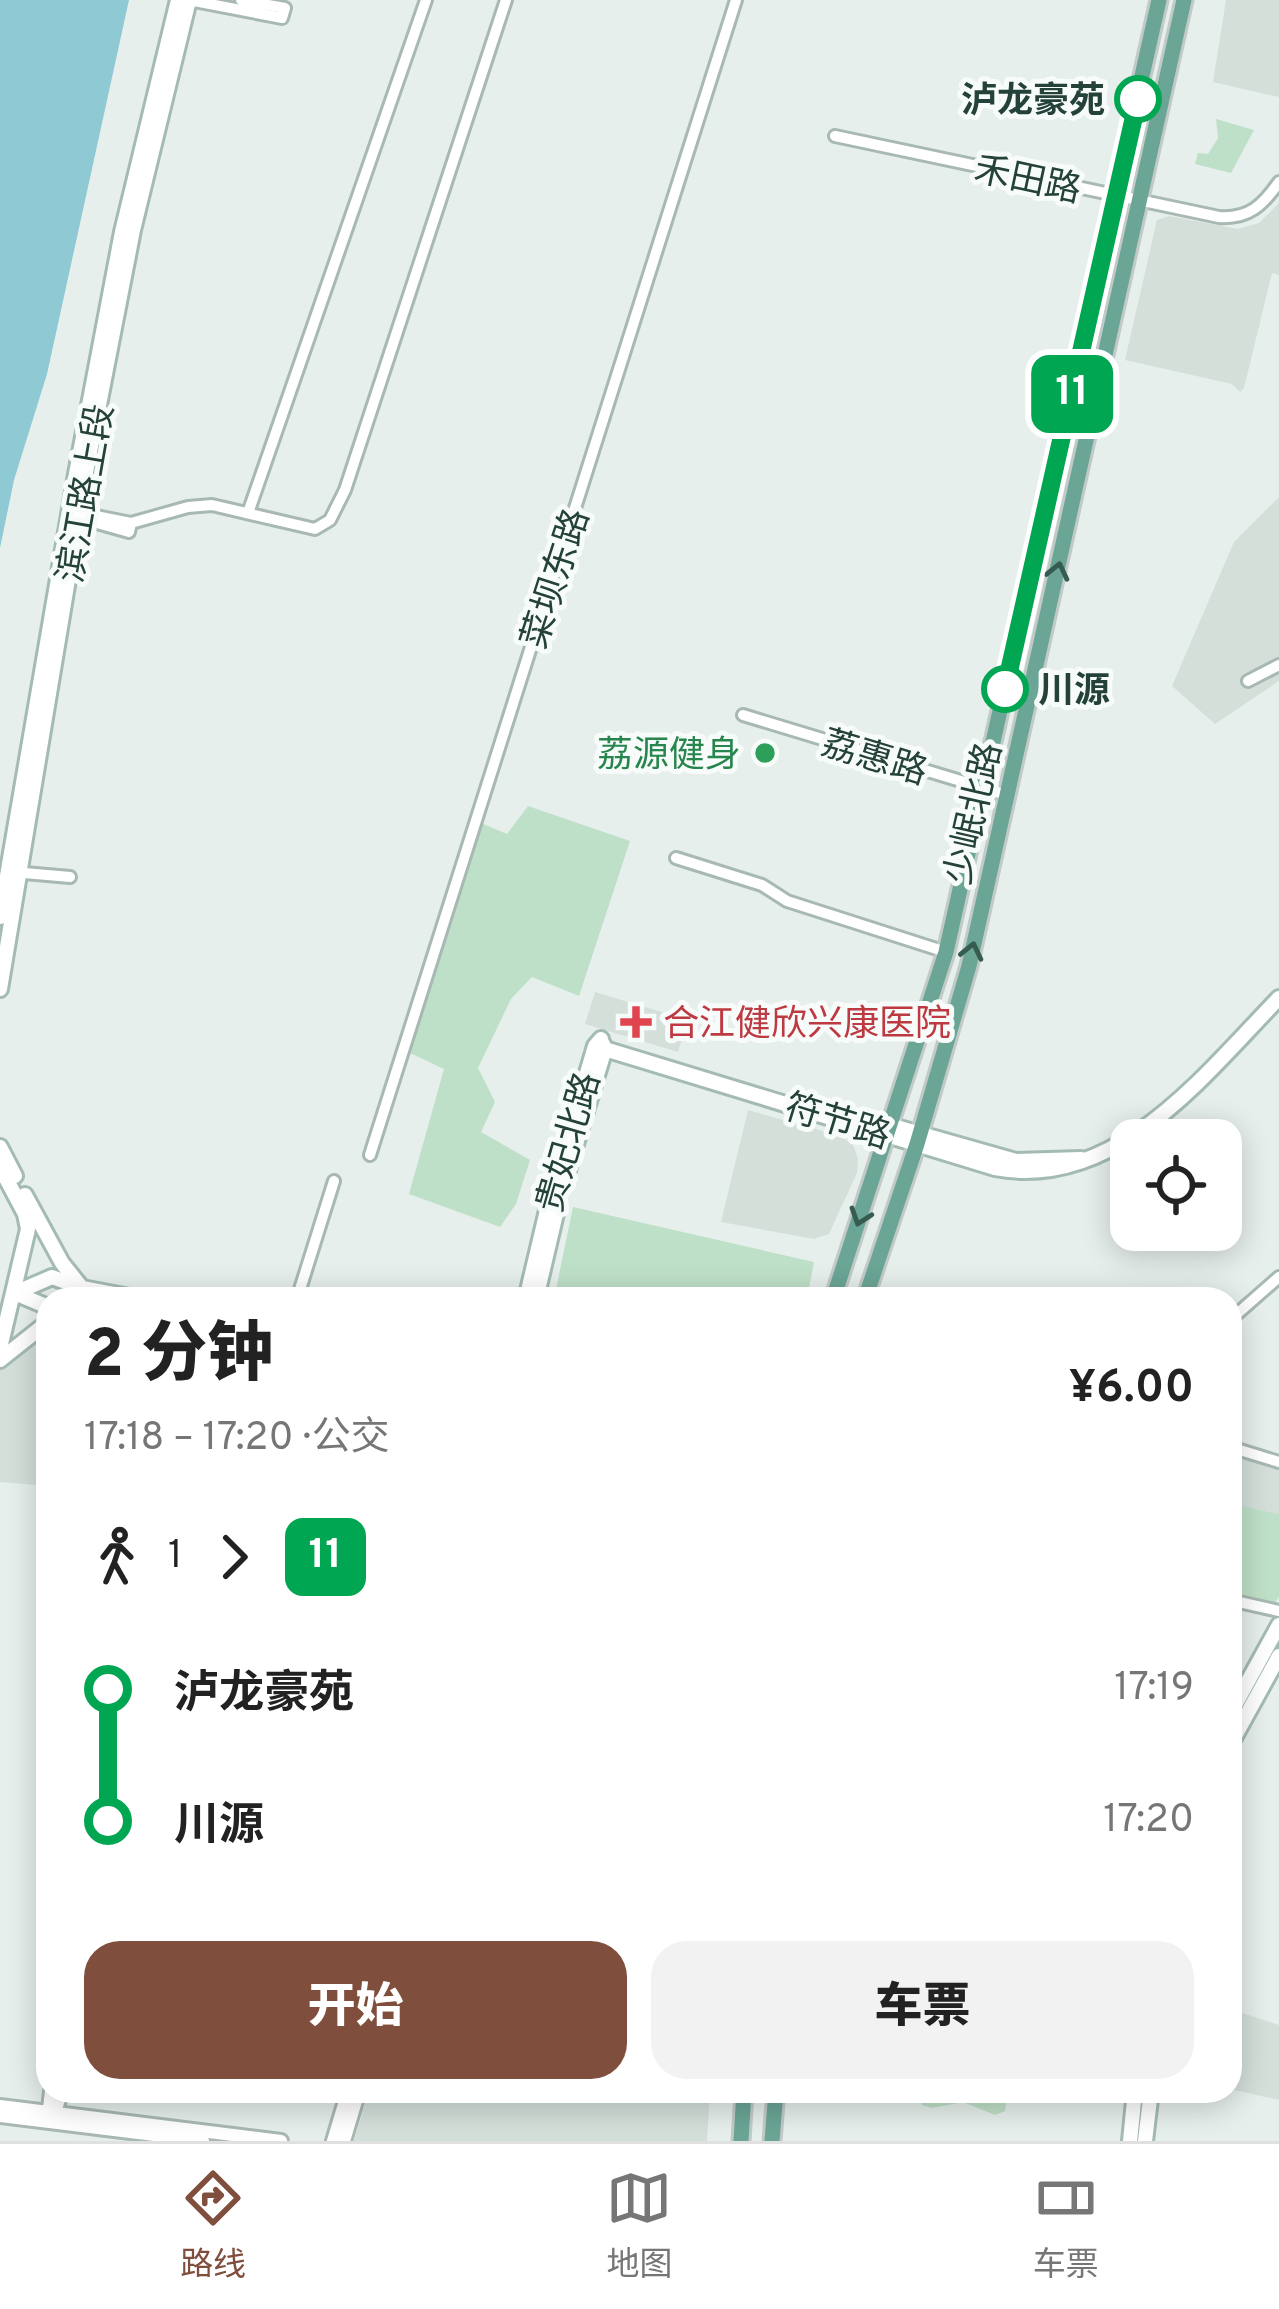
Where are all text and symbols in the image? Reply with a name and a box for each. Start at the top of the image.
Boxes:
marker: 泸龙豪苑 [1116,77,1160,121]
place label: 泸龙豪苑 [961,80,1105,126]
street label: 禾田路 [970,148,1085,216]
line badge: 11 [1018,355,1126,433]
text: 11 [1055,367,1089,420]
street label: 滨江路上段 [50,401,126,586]
street label: 菜坝东路 [514,504,602,655]
one-way arrow [1045,561,1070,581]
marker: 川源 [983,667,1027,711]
place label: 川源 [1038,670,1110,716]
street label: 荔惠路 [815,722,932,798]
place label: 荔源健身 [597,734,741,780]
street label: 少岷北路 [937,739,1015,889]
marker: 荔源健身 [752,740,778,766]
one-way arrow [958,942,983,962]
place label: 合江健欣兴康医院 [663,1003,951,1049]
marker: 合江健欣兴康医院 [620,1006,652,1038]
street label: 贵妃北路 [529,1068,613,1219]
street label: 符节路 [778,1086,895,1162]
map controls [1110,1119,1242,1251]
button: locate [1110,1119,1242,1251]
one-way arrow [850,1205,874,1226]
text: 2 分钟 [84,1317,273,1400]
text: ¥6.00 [1069,1361,1194,1418]
text: 17:18 – 17:20 · 公交 [84,1415,390,1464]
icon: walk [84,1524,150,1590]
icon: forward [201,1524,267,1590]
text: 11 [309,1530,342,1583]
text: 1 [168,1533,183,1582]
text: 17:19 [1114,1665,1194,1714]
text: 泸龙豪苑 [174,1667,354,1724]
text: 17:20 [1103,1797,1194,1846]
text: 川源 [174,1799,264,1856]
button: 开始 [84,1941,627,2079]
button: 车票 [651,1941,1194,2079]
tab: 路线 [180,2165,246,2288]
tab: 地图 [606,2165,672,2288]
tab: 车票 [1033,2165,1099,2288]

